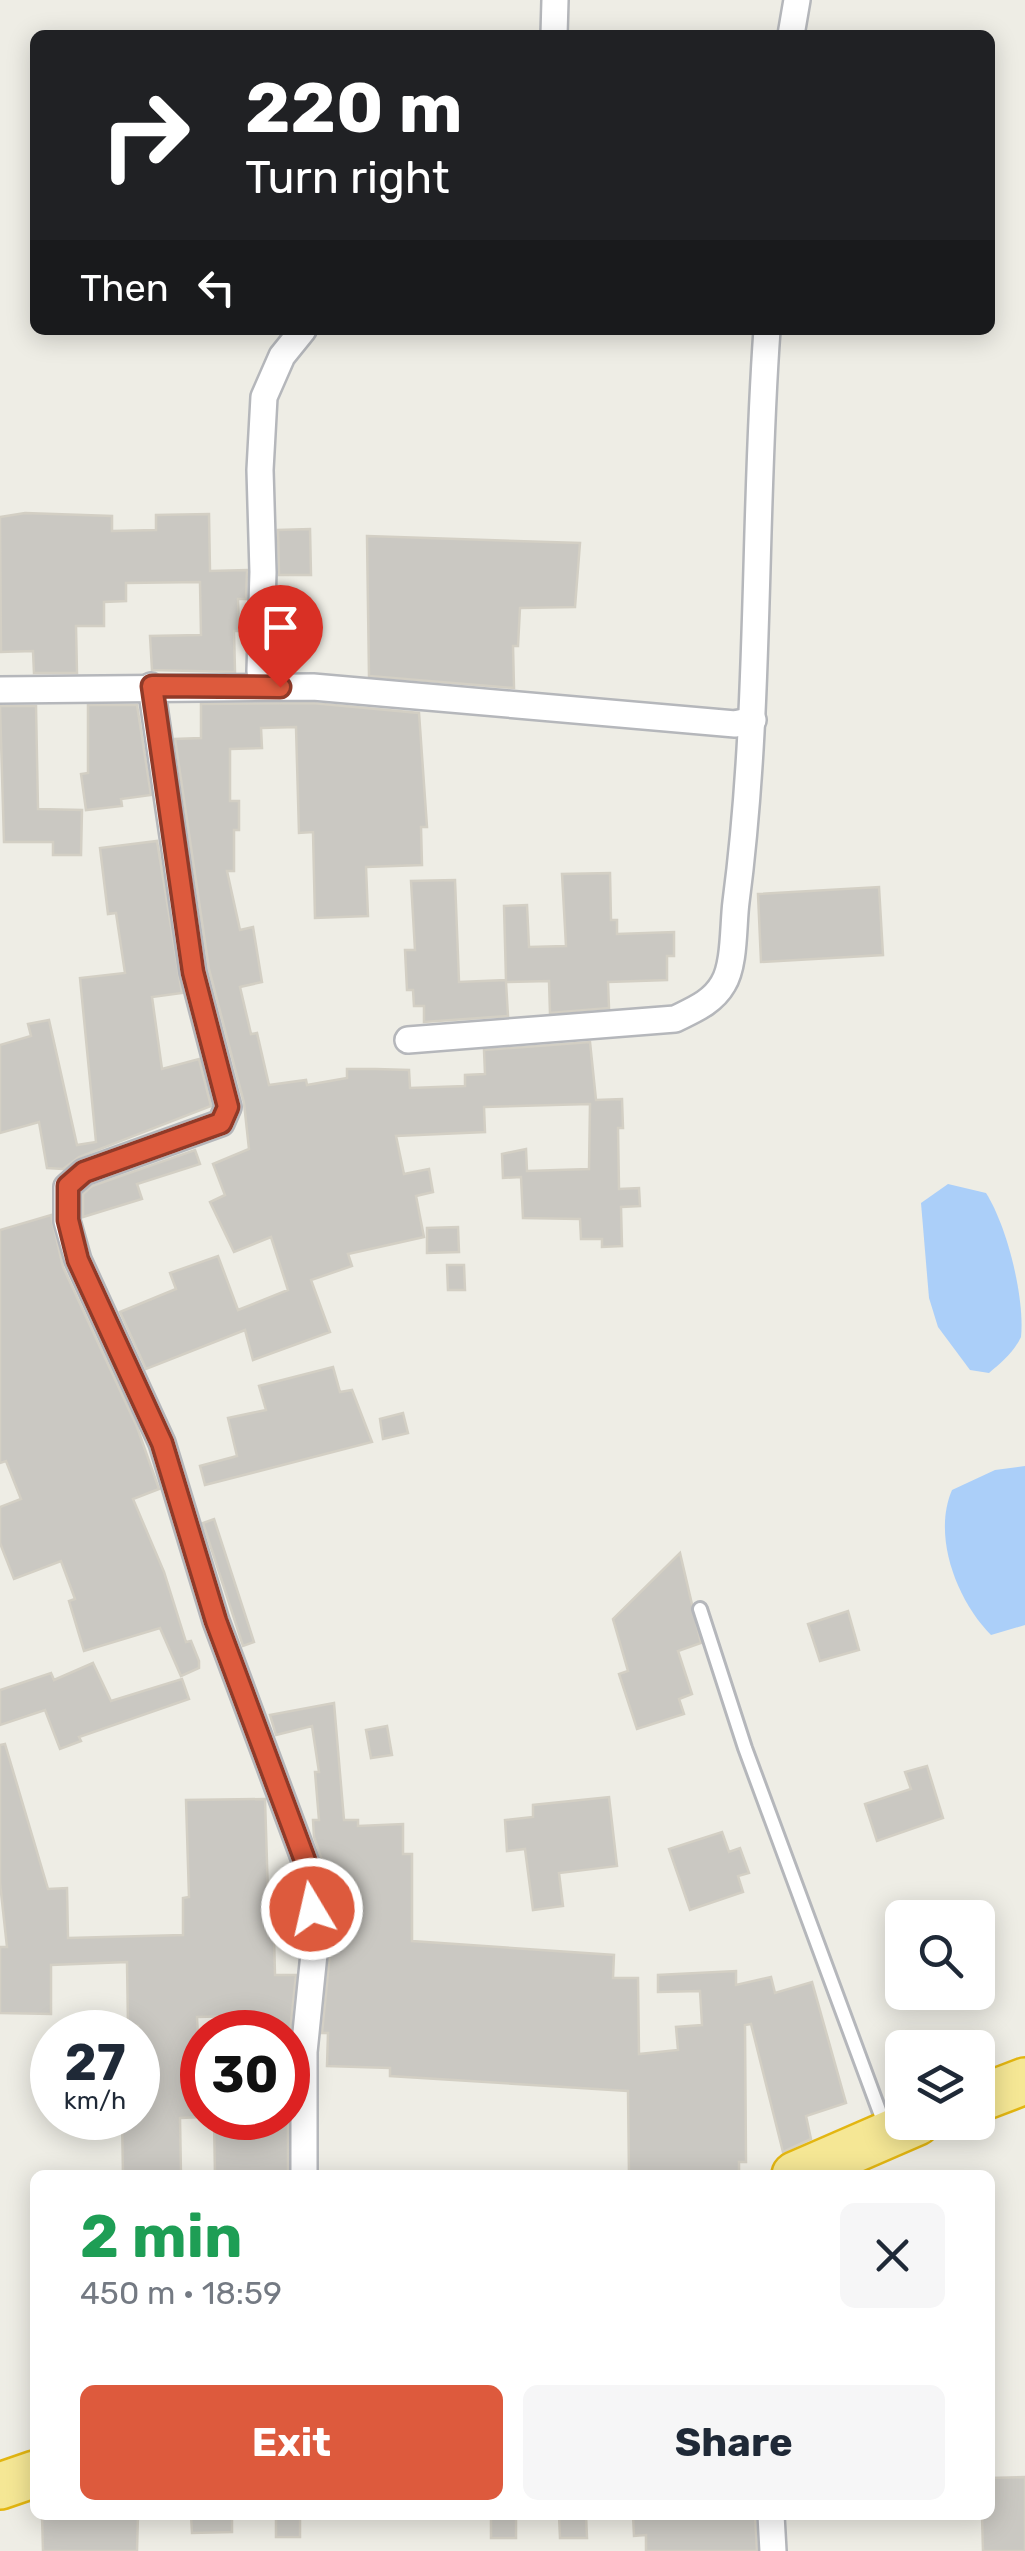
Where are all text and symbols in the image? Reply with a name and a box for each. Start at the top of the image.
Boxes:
text: 220 m [245,67,463,150]
icon: right [80,70,210,200]
text: Turn right [245,151,449,204]
icon: left [189,260,244,315]
text: Then [80,265,169,311]
pin [238,585,323,688]
icon: arrive [253,600,308,655]
position arrow [260,1857,364,1961]
map controls [885,1900,995,2140]
button: search [885,1900,995,2010]
speed limit sign: 30 [180,2010,310,2140]
button: layers [885,2030,995,2140]
text: 27 [64,2033,126,2093]
text: km/h [64,2086,126,2115]
text: 2 min [80,2201,242,2272]
button: close [840,2203,945,2308]
text: 450 m · 18:59 [80,2274,282,2312]
button: Exit [80,2385,503,2500]
button: Share [523,2385,945,2500]

